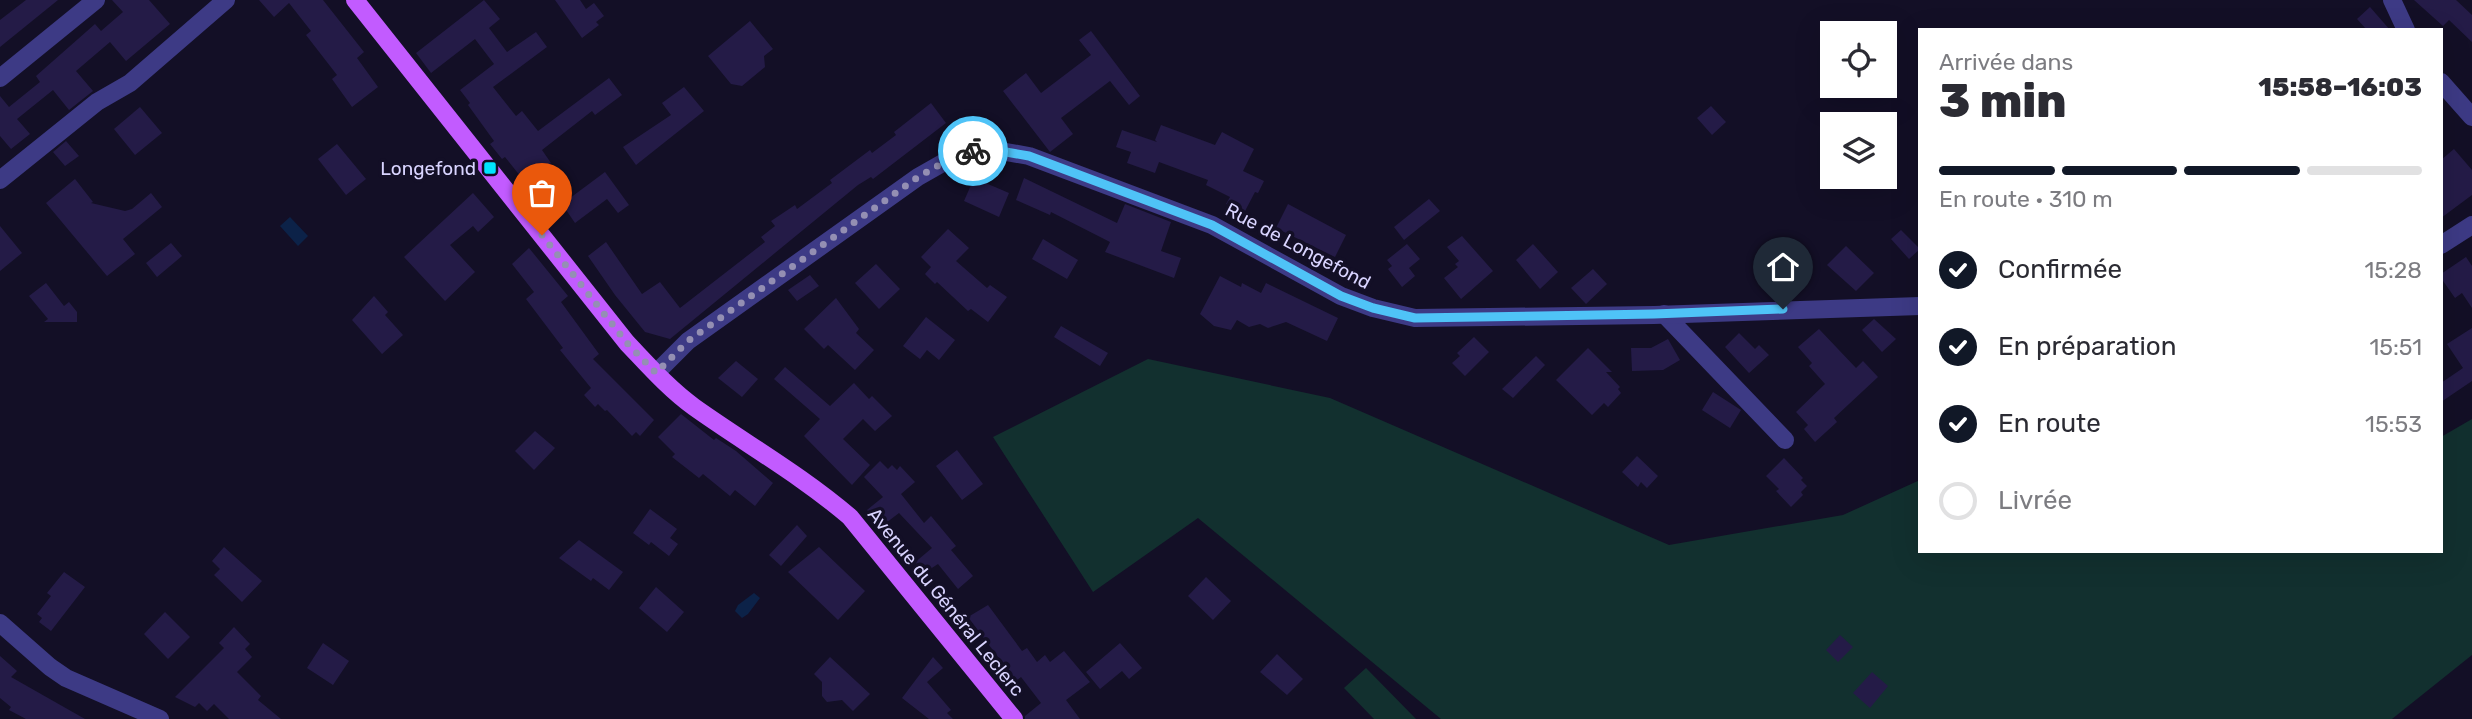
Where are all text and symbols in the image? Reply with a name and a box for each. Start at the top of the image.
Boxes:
map controls [1820,21,1897,189]
button: locate [1820,21,1897,98]
text: Arrivée dans [1939,48,2073,76]
text: 15:58–16:03 [2258,72,2422,103]
text: 3 min [1939,74,2067,129]
button: layers [1820,112,1897,189]
courier [938,116,1008,186]
icon: bike [954,132,992,170]
place label: Longefond [380,157,476,180]
marker: Longefond [482,160,498,176]
pin [512,163,572,235]
icon: bag [523,174,561,212]
text: En route · 310 m [1939,185,2113,213]
street label: Rue de Longefond [1221,198,1375,294]
pin [1753,237,1813,309]
icon: home [1764,248,1802,286]
icon: check [1939,251,1977,289]
text: Confirmée [1998,254,2122,285]
text: 15:28 [2364,256,2422,284]
icon: check [1939,328,1977,366]
text: En préparation [1998,331,2176,362]
text: 15:51 [2369,333,2422,361]
icon: check [1939,405,1977,443]
text: En route [1998,408,2101,439]
text: 15:53 [2365,410,2422,438]
text: Livrée [1998,485,2072,516]
street label: Avenue du Général Leclerc [863,503,1029,701]

